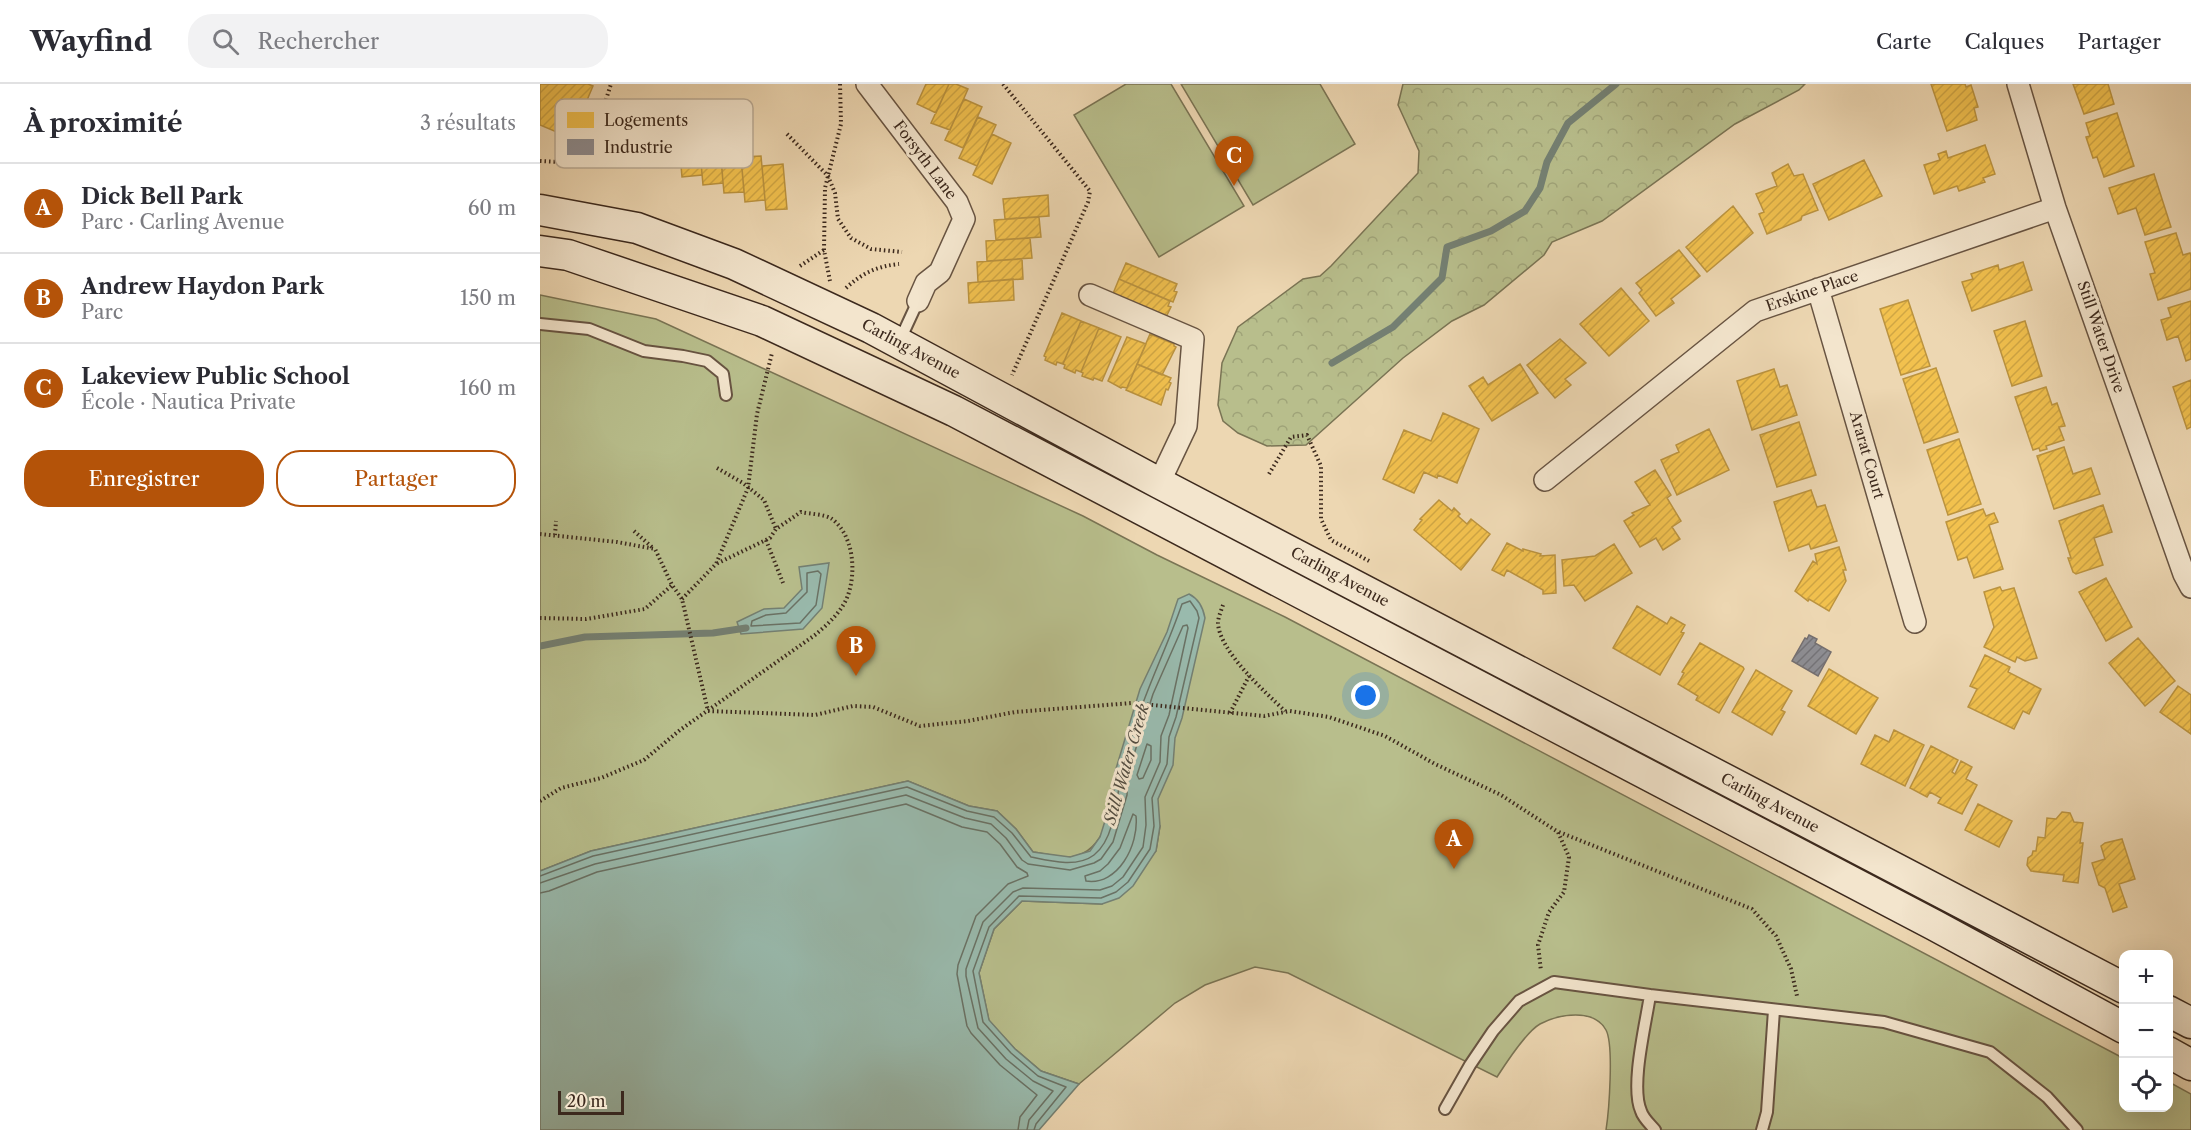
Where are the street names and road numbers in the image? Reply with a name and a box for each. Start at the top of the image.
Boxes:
street label: Forsyth Lane [890,117,961,203]
street label: Erskine Place [1763,266,1861,315]
street label: Still Water Drive [2073,278,2129,395]
street label: Carling Avenue [859,315,964,382]
street label: Ararat Court [1846,408,1889,502]
street label: Carling Avenue [1288,543,1393,610]
street label: Carling Avenue [1718,769,1823,836]

